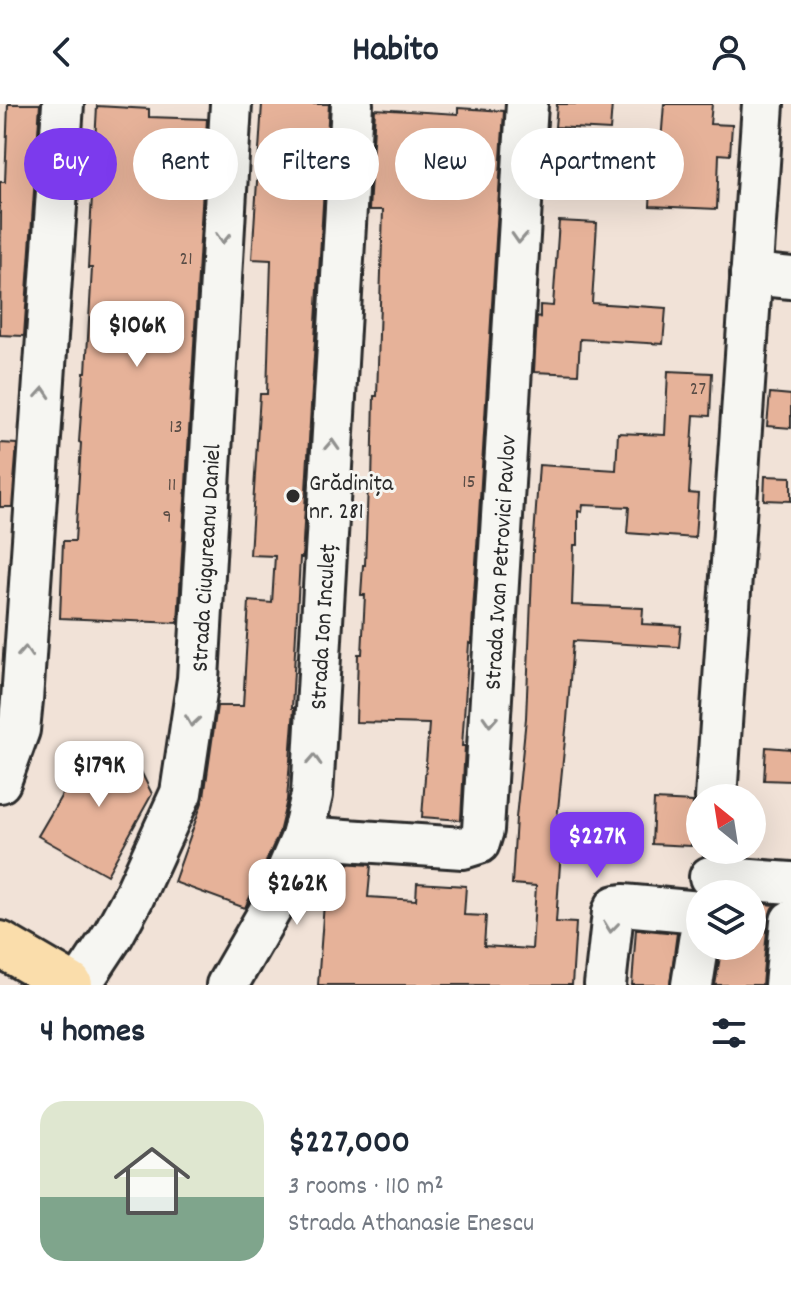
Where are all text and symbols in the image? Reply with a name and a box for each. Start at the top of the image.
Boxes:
text: Habito [352,26,439,78]
icon: back [40,30,84,74]
icon: person [707,30,751,74]
chip: Buy [24,128,117,200]
chip: Rent [133,128,238,200]
chip: Filters [254,128,379,200]
chip: New [395,128,495,200]
chip: Apartment [511,128,684,200]
one-way arrow [215,232,232,245]
one-way arrow [511,232,528,245]
house number: 21 [179,246,193,274]
pin: $106K [81,301,193,369]
text: $106K [108,308,166,345]
house number: 27 [690,376,706,404]
one-way arrow [34,386,51,399]
house number: 13 [169,414,183,442]
street label: Strada Ivan Petrovici Pavlov [478,434,527,691]
one-way arrow [323,438,340,451]
street label: Strada Ciugureanu Daniel [184,443,231,673]
place label: Grădinița nr. 281 [309,468,394,530]
house number: 15 [462,469,476,497]
house number: 11 [168,472,176,500]
marker: Grădinița nr. 281 [284,487,302,505]
house number: 9 [162,504,172,532]
street label: Strada Ion Inculeț [303,543,347,711]
one-way arrow [16,645,33,658]
one-way arrow [184,714,201,727]
one-way arrow [481,715,498,728]
pin: $179K [43,741,155,809]
text: $179K [73,748,125,785]
one-way arrow [305,753,322,766]
north arrow [686,784,766,864]
map controls [686,784,766,960]
pin: $227K [541,812,653,880]
text: $227K [568,819,626,856]
pin: $262K [241,859,353,927]
text: $262K [267,866,327,903]
button: layers [686,880,766,960]
one-way arrow [603,921,620,934]
text: 4 homes [40,1009,145,1058]
icon: filters [707,1011,751,1055]
text: $227,000 [288,1120,410,1169]
icon: home [104,1133,200,1229]
text: 3 rooms · 110 m² [288,1169,444,1206]
text: Strada Athanasie Enescu [288,1206,534,1243]

